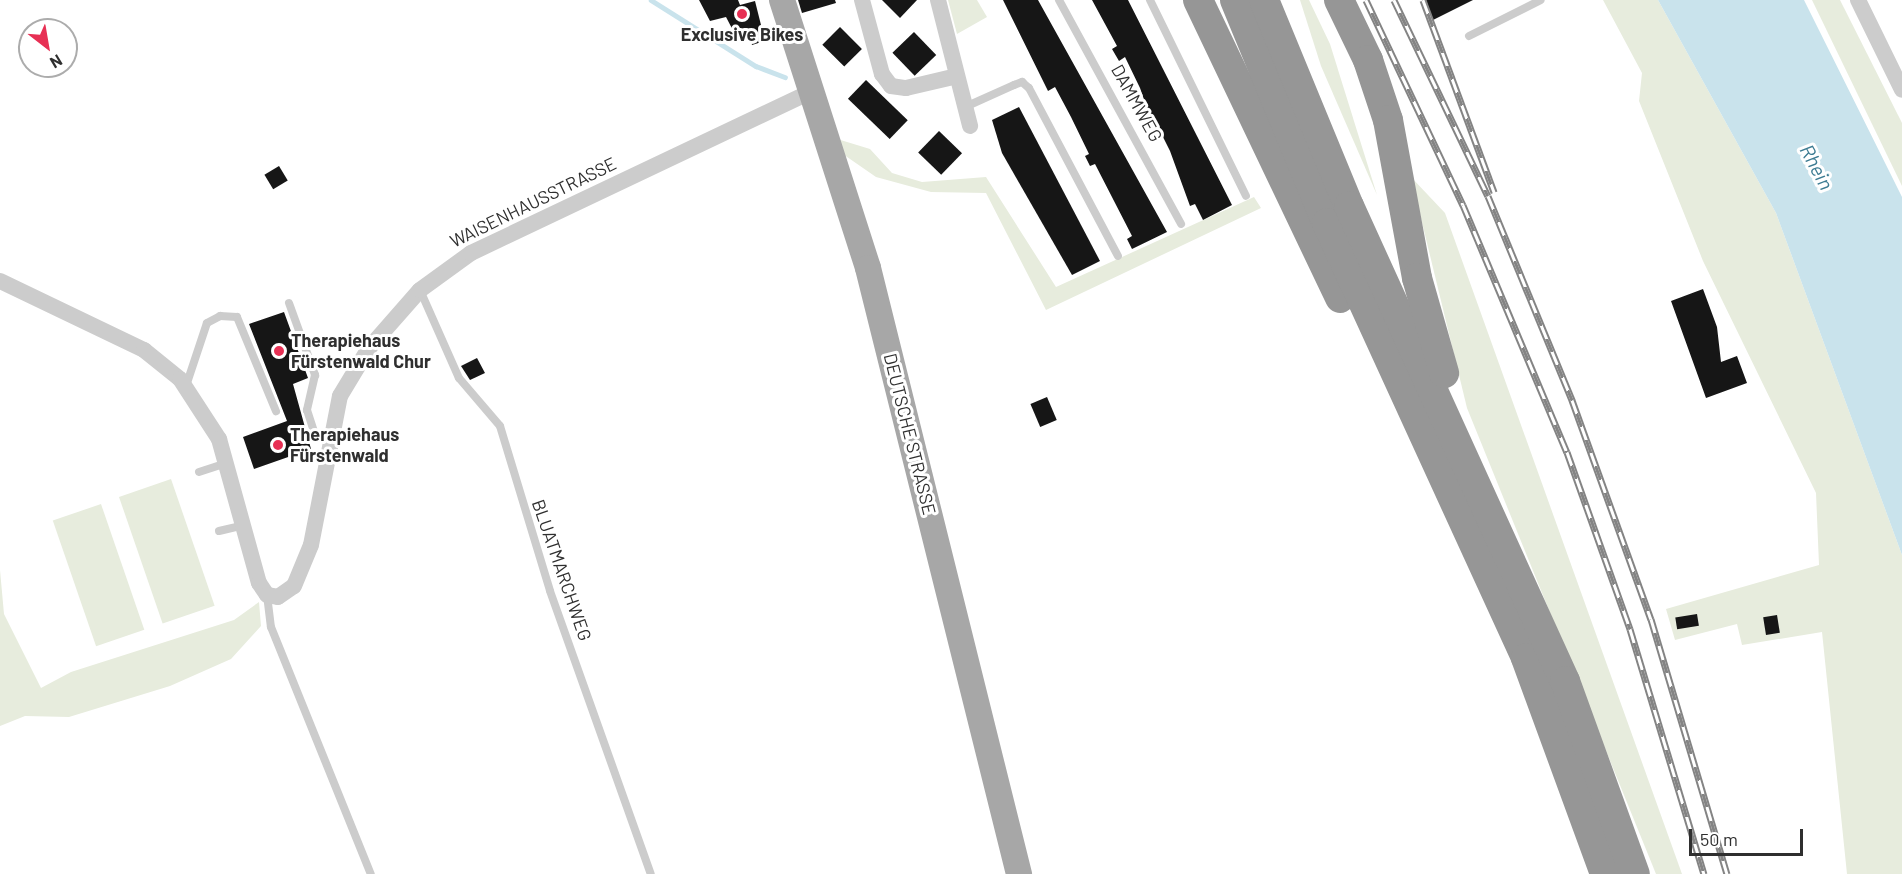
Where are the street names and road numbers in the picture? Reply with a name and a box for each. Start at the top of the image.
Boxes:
street label: DAMMWEG [1107,61,1167,145]
street label: WAISENHAUSSTRASSE [446,152,620,252]
street label: DEUTSCHE STRASSE [879,351,941,517]
street label: BLUATMARCHWEG [528,497,596,643]

